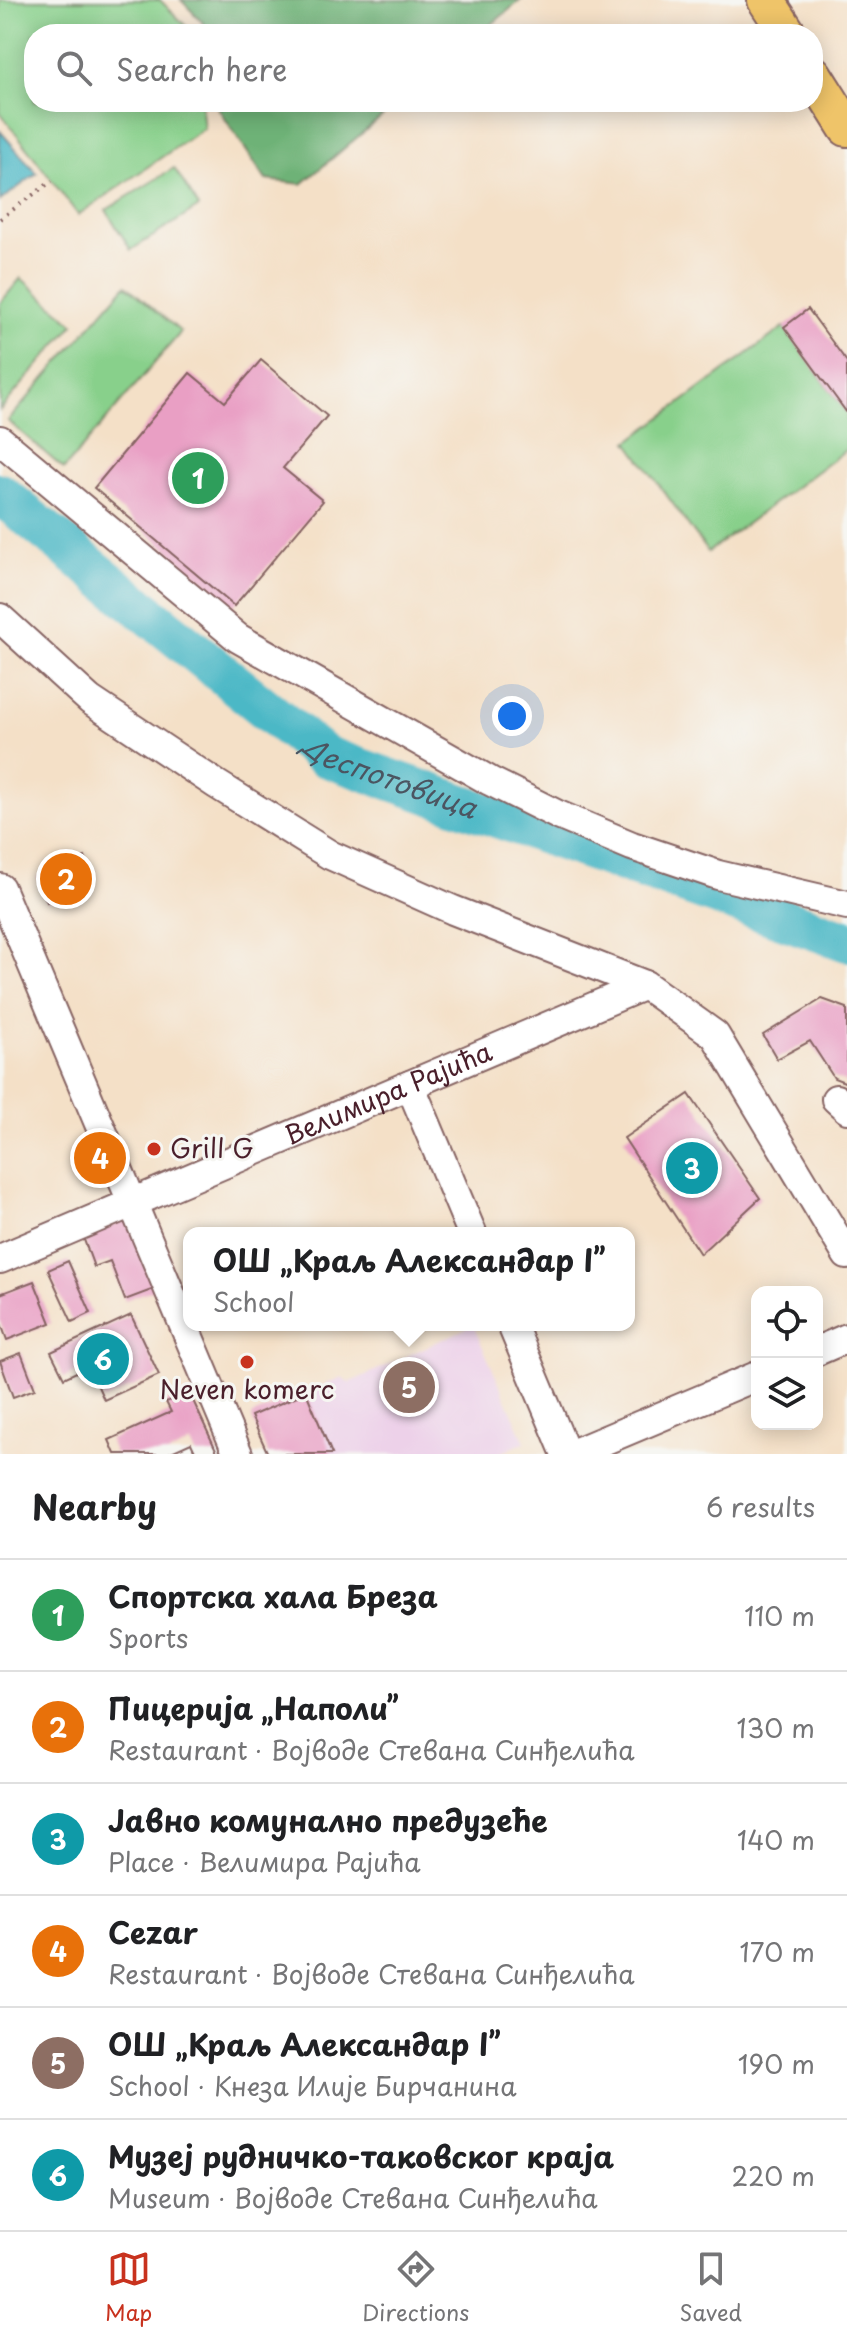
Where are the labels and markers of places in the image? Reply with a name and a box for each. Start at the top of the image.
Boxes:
pin: 1 [172,448,224,508]
pin: 2 [40,849,92,909]
pin: 4 [74,1128,126,1188]
place label: Grill G [170,1128,254,1167]
pin: 3 [666,1138,718,1198]
marker: Grill G [145,1140,163,1158]
pin: 6 [77,1329,129,1389]
marker: Neven komerc [238,1353,256,1371]
pin: 5 [383,1357,435,1417]
place label: Neven komerc [160,1369,334,1408]

